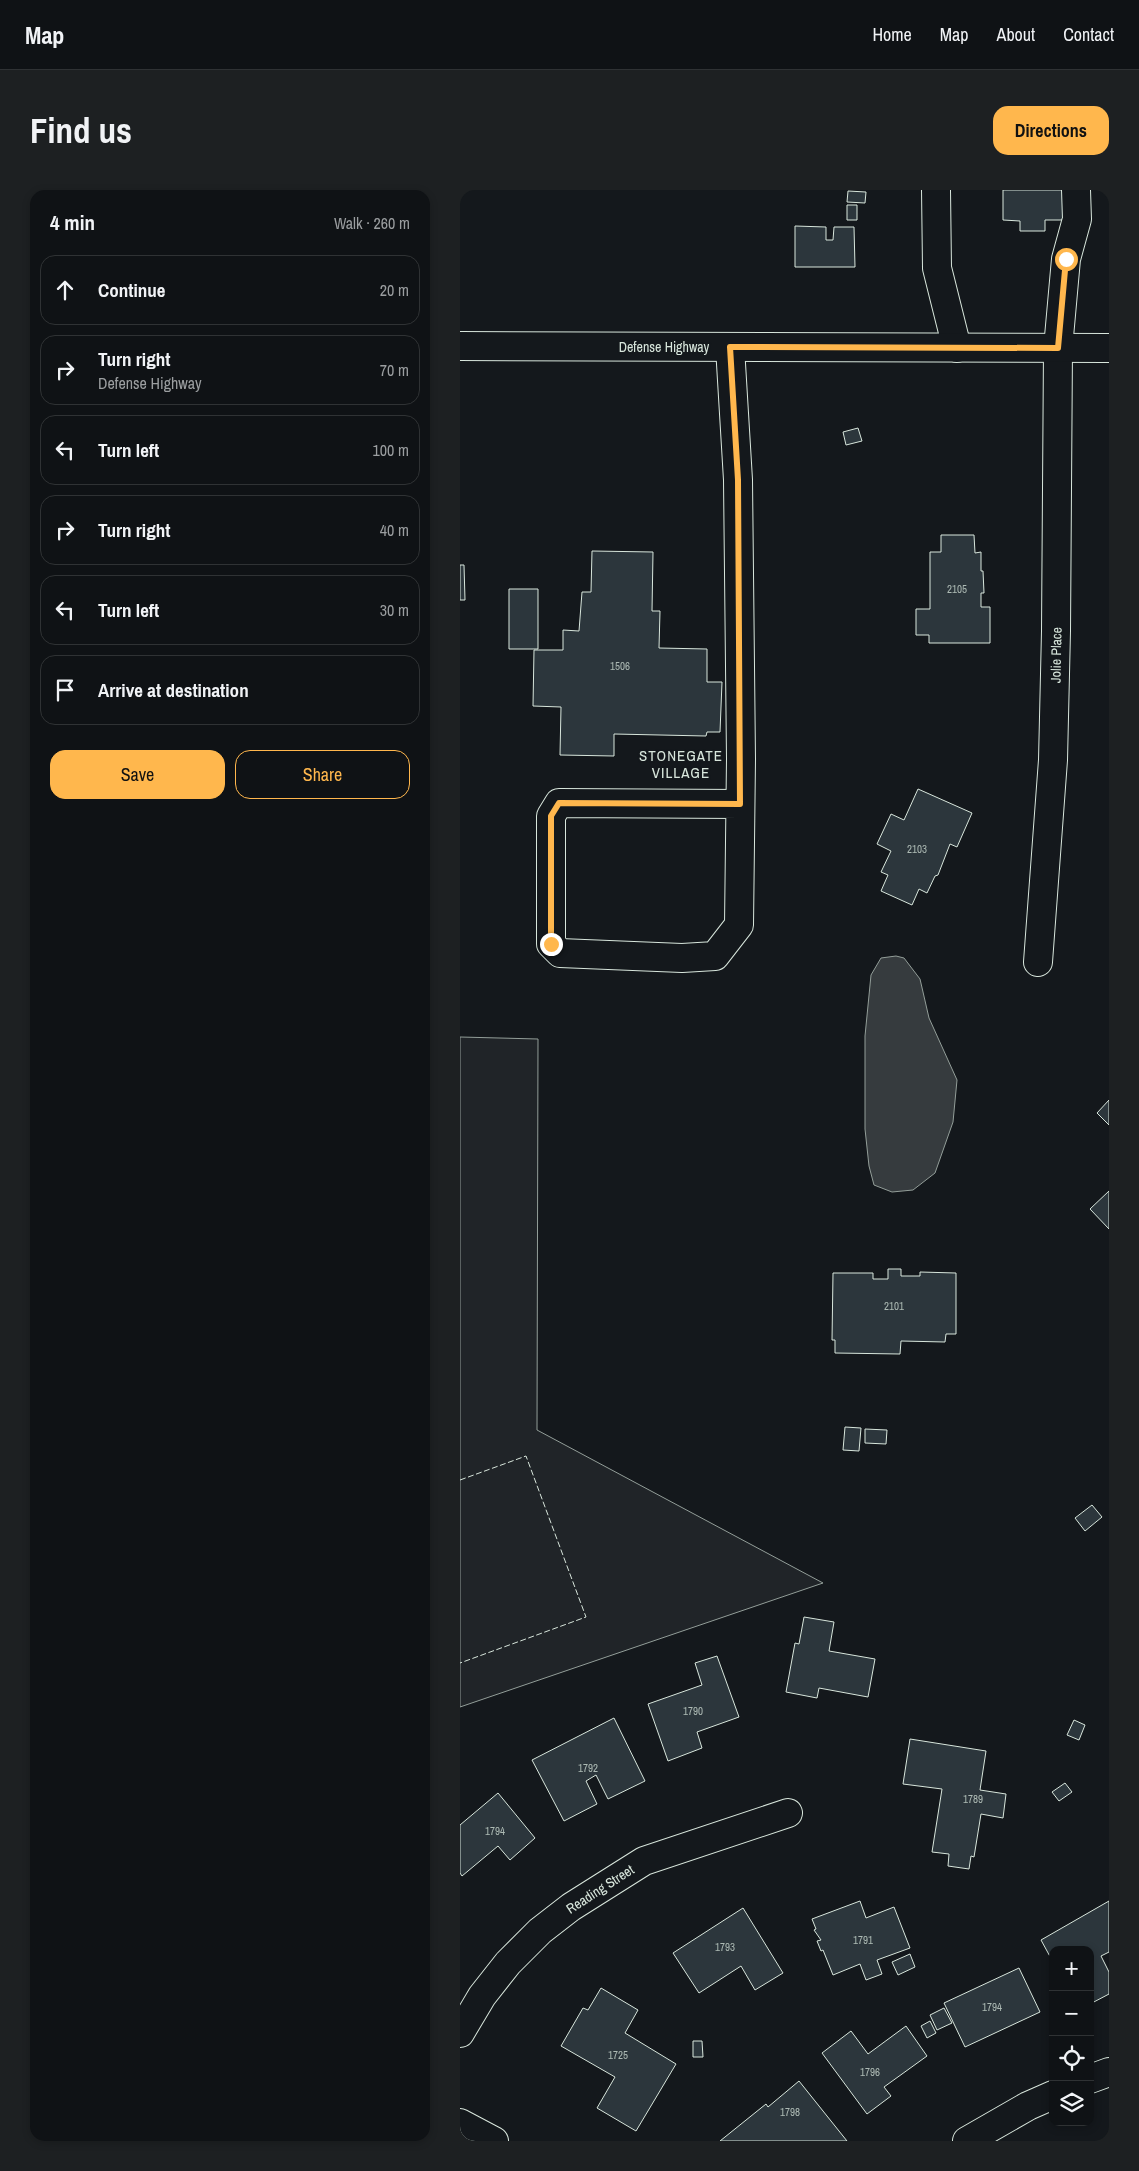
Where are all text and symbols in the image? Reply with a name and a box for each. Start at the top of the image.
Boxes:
text: Map [25,19,64,51]
text: Home [872,22,912,47]
text: Map [940,22,969,47]
text: About [997,22,1035,47]
text: Contact [1063,22,1114,47]
button: Directions [993,106,1109,155]
text: Find us [30,107,132,154]
text: 4 min [50,208,95,237]
text: Walk · 260 m [334,212,410,234]
route start [1055,248,1078,271]
icon: ahead [51,276,79,304]
text: Continue [98,277,166,303]
text: 20 m [380,279,409,301]
street label: Defense Highway [619,338,710,356]
text: Turn right [98,346,170,372]
icon: right [51,356,79,384]
text: 70 m [380,359,409,381]
text: Defense Highway [98,372,202,394]
icon: left [51,436,79,464]
text: Turn left [98,437,159,463]
text: 100 m [373,439,409,461]
icon: right [51,516,79,544]
text: Turn right [98,517,170,543]
text: 40 m [380,519,409,541]
house number: 2105 [947,582,967,596]
icon: left [51,596,79,624]
text: Turn left [98,597,159,623]
text: 30 m [380,599,409,621]
street label: Jolie Place [1047,627,1065,683]
house number: 1506 [610,659,630,673]
icon: arrive [51,676,79,704]
text: Arrive at destination [98,677,249,703]
district label: STONEGATE VILLAGE [639,745,723,783]
button: Save [50,750,225,799]
button: Share [235,750,410,799]
house number: 2103 [907,842,927,856]
route end [540,933,563,956]
house number: 2101 [884,1299,904,1313]
house number: 1790 [683,1704,703,1718]
house number: 1792 [578,1761,598,1775]
house number: 1789 [963,1792,983,1806]
house number: 1794 [485,1824,505,1838]
street label: Reading Street [563,1860,637,1918]
house number: 1791 [853,1933,873,1947]
house number: 1793 [715,1940,735,1954]
map controls [1049,1946,1094,2126]
button: + [1049,1946,1094,1991]
button: − [1049,1991,1094,2036]
house number: 1794 [982,2000,1002,2014]
button: locate [1049,2036,1094,2081]
house number: 1725 [608,2048,628,2062]
house number: 1796 [860,2065,880,2079]
button: layers [1049,2081,1094,2126]
house number: 1798 [780,2105,800,2119]

